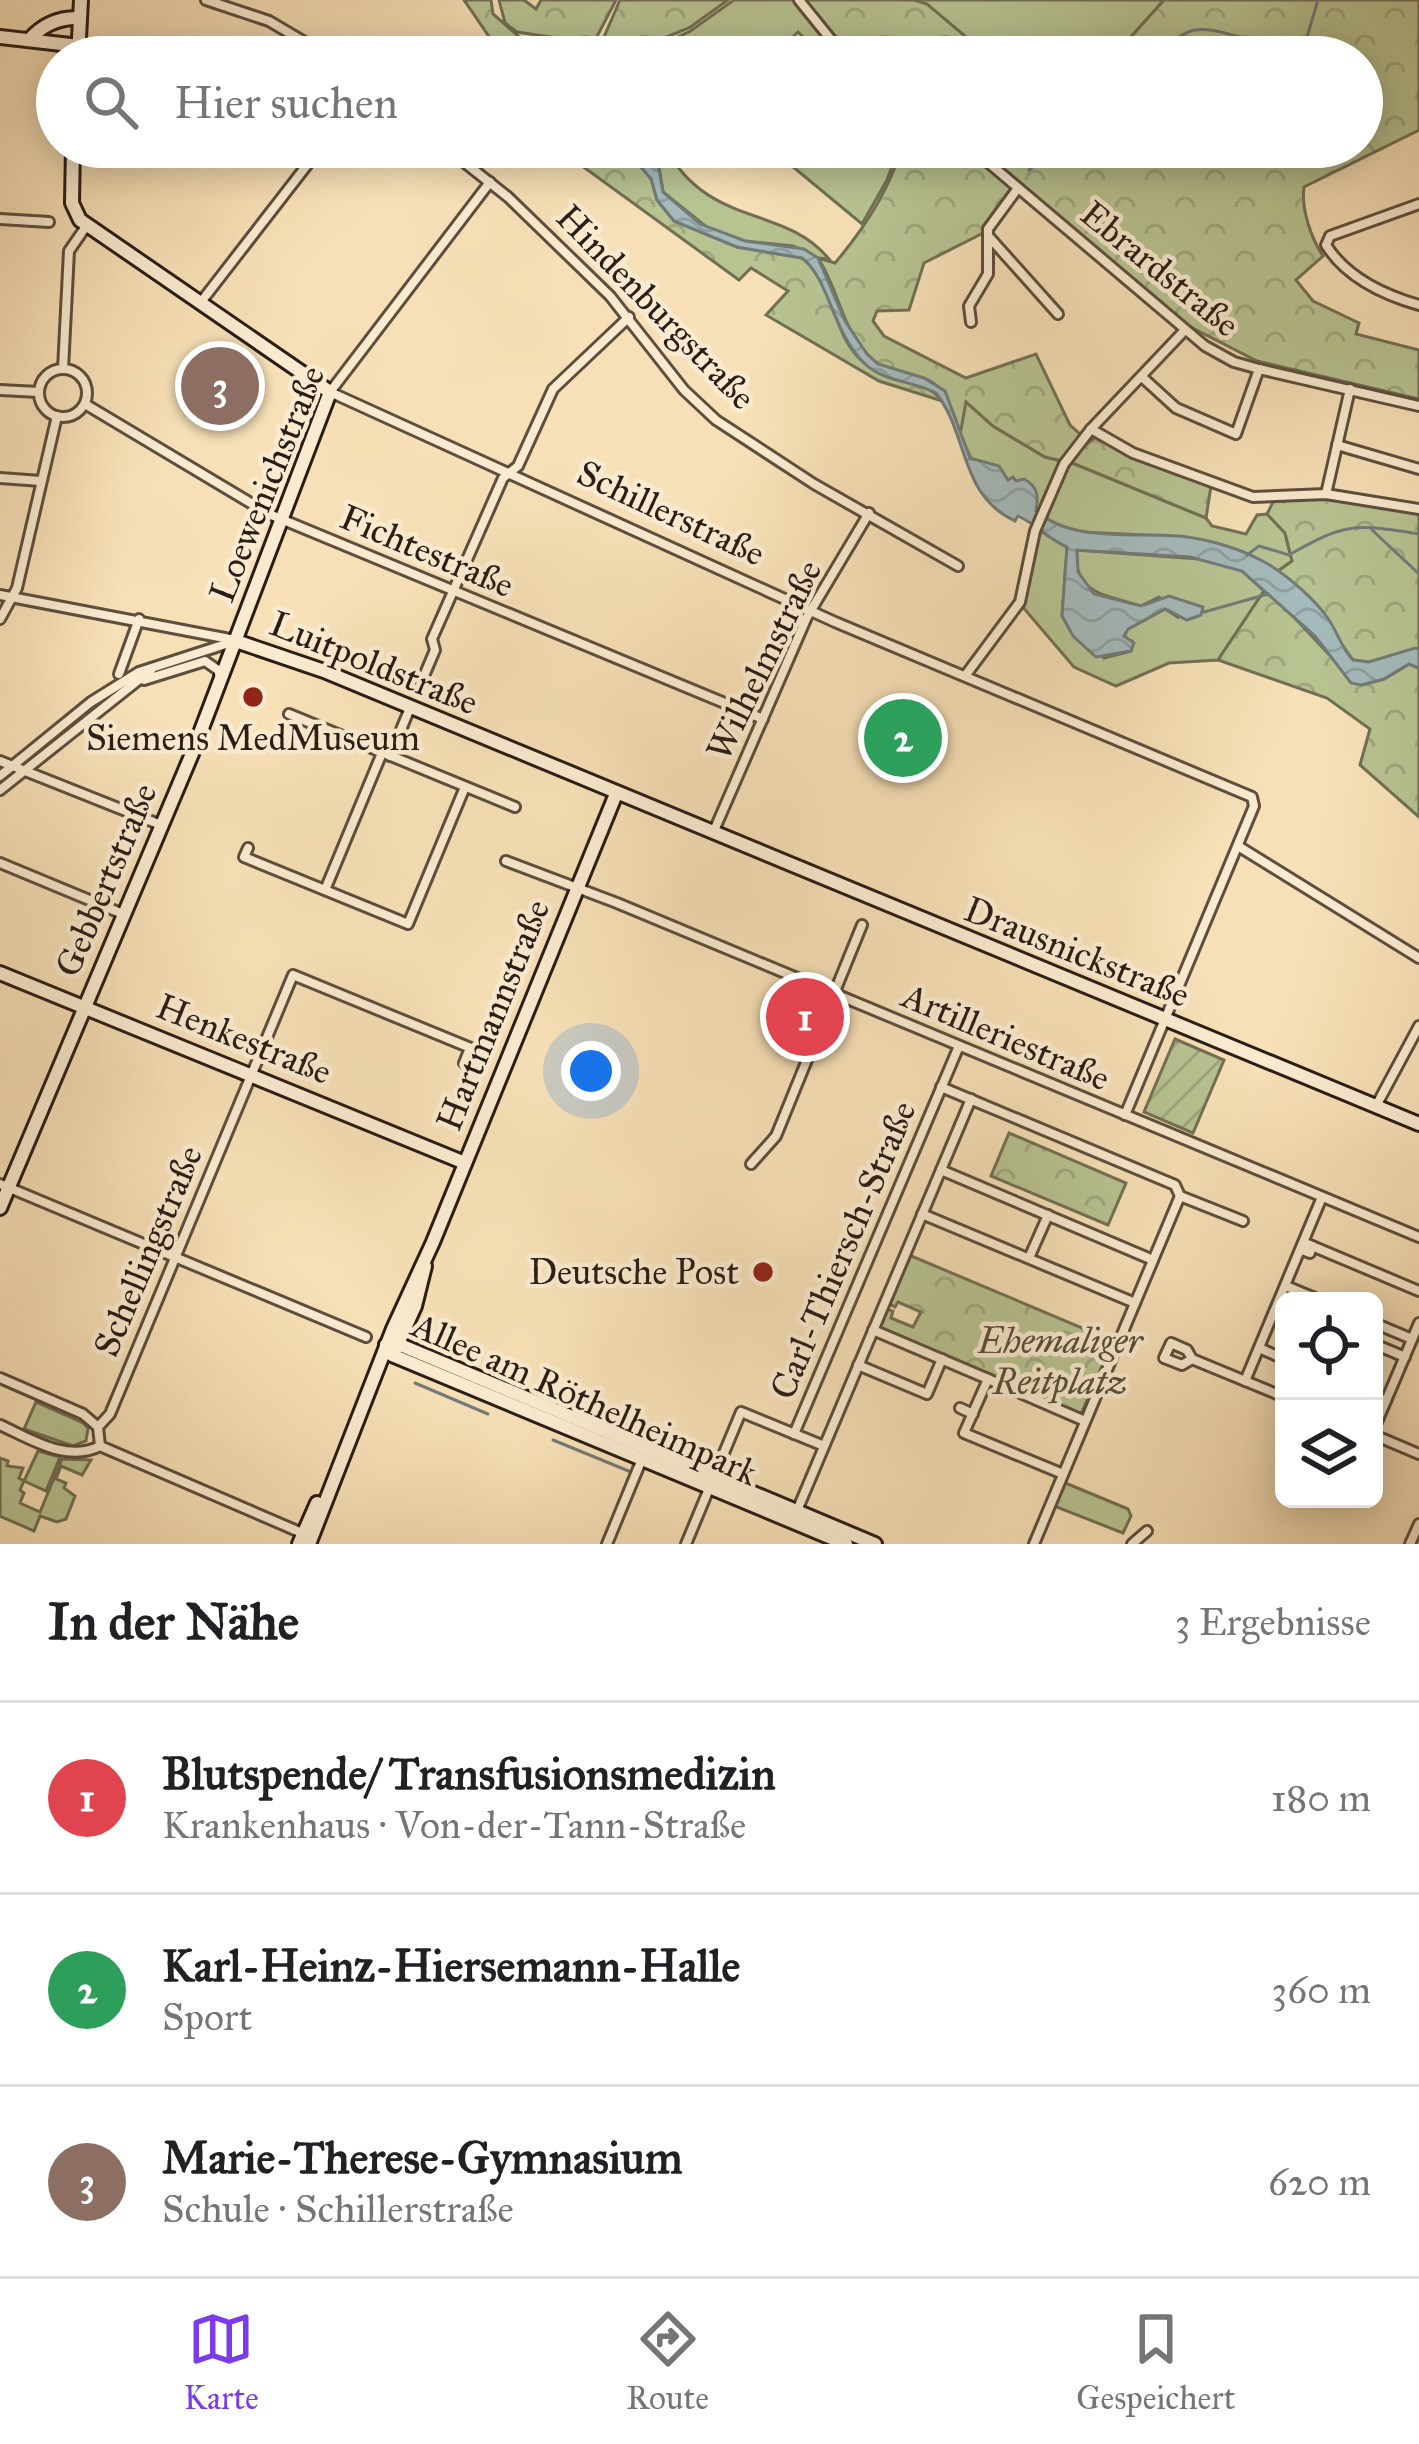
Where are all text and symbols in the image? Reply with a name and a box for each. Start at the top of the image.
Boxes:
search box [36,36,1383,168]
icon: search [78,69,144,135]
text: Hier suchen [174,75,398,130]
street label: Ebrardstraße [1072,192,1248,346]
street label: Hindenburgstraße [547,195,765,419]
pin: 3 [181,341,259,431]
street label: Loewenichstraße [200,359,334,609]
street label: Schillerstraße [570,450,772,576]
street label: Fichtestraße [334,495,520,607]
street label: Wilhelmstraße [697,553,831,767]
street label: Luitpoldstraße [264,601,484,725]
marker: Siemens MedMuseum [240,684,266,710]
pin: 2 [864,693,942,783]
place label: Siemens MedMuseum [86,716,420,760]
street label: Gebbertstraße [46,777,166,983]
street label: Drausnickstraße [958,887,1196,1017]
street label: Hartmannstraße [427,893,559,1137]
pin: 1 [766,972,844,1062]
street label: Artilleriestraße [894,973,1116,1100]
street label: Henkestraße [150,984,338,1094]
your location [561,1041,621,1101]
street label: Carl-Thiersch-Straße [760,1094,926,1406]
street label: Schellingstraße [84,1139,212,1363]
place label: Deutsche Post [529,1250,739,1294]
marker: Deutsche Post [750,1259,776,1285]
map controls [1275,1292,1383,1508]
button: locate [1275,1292,1383,1400]
street label: Allee am Röthelheimpark [404,1302,765,1495]
park label: Ehemaliger Reitplatz [977,1319,1144,1404]
button: layers [1275,1400,1383,1508]
text: In der Nähe [48,1591,299,1653]
text: 3 Ergebnisse [1175,1598,1371,1646]
text: Blutspende/ Transfusionsmedizin [162,1746,776,1801]
text: 1 [79,1774,95,1822]
text: 180 m [1271,1774,1371,1822]
text: Krankenhaus · Von-der-Tann-Straße [162,1801,746,1849]
text: Karl-Heinz-Hiersemann-Halle [162,1938,740,1993]
text: 2 [77,1966,97,2014]
text: 360 m [1272,1966,1371,2014]
text: Sport [162,1993,252,2041]
text: Marie-Therese-Gymnasium [162,2130,683,2185]
text: 3 [79,2158,95,2206]
text: 620 m [1268,2158,1371,2206]
text: Schule · Schillerstraße [162,2185,514,2233]
tab: Karte [184,2306,259,2418]
tab: Route [626,2306,709,2418]
tab: Gespeichert [1076,2306,1235,2418]

